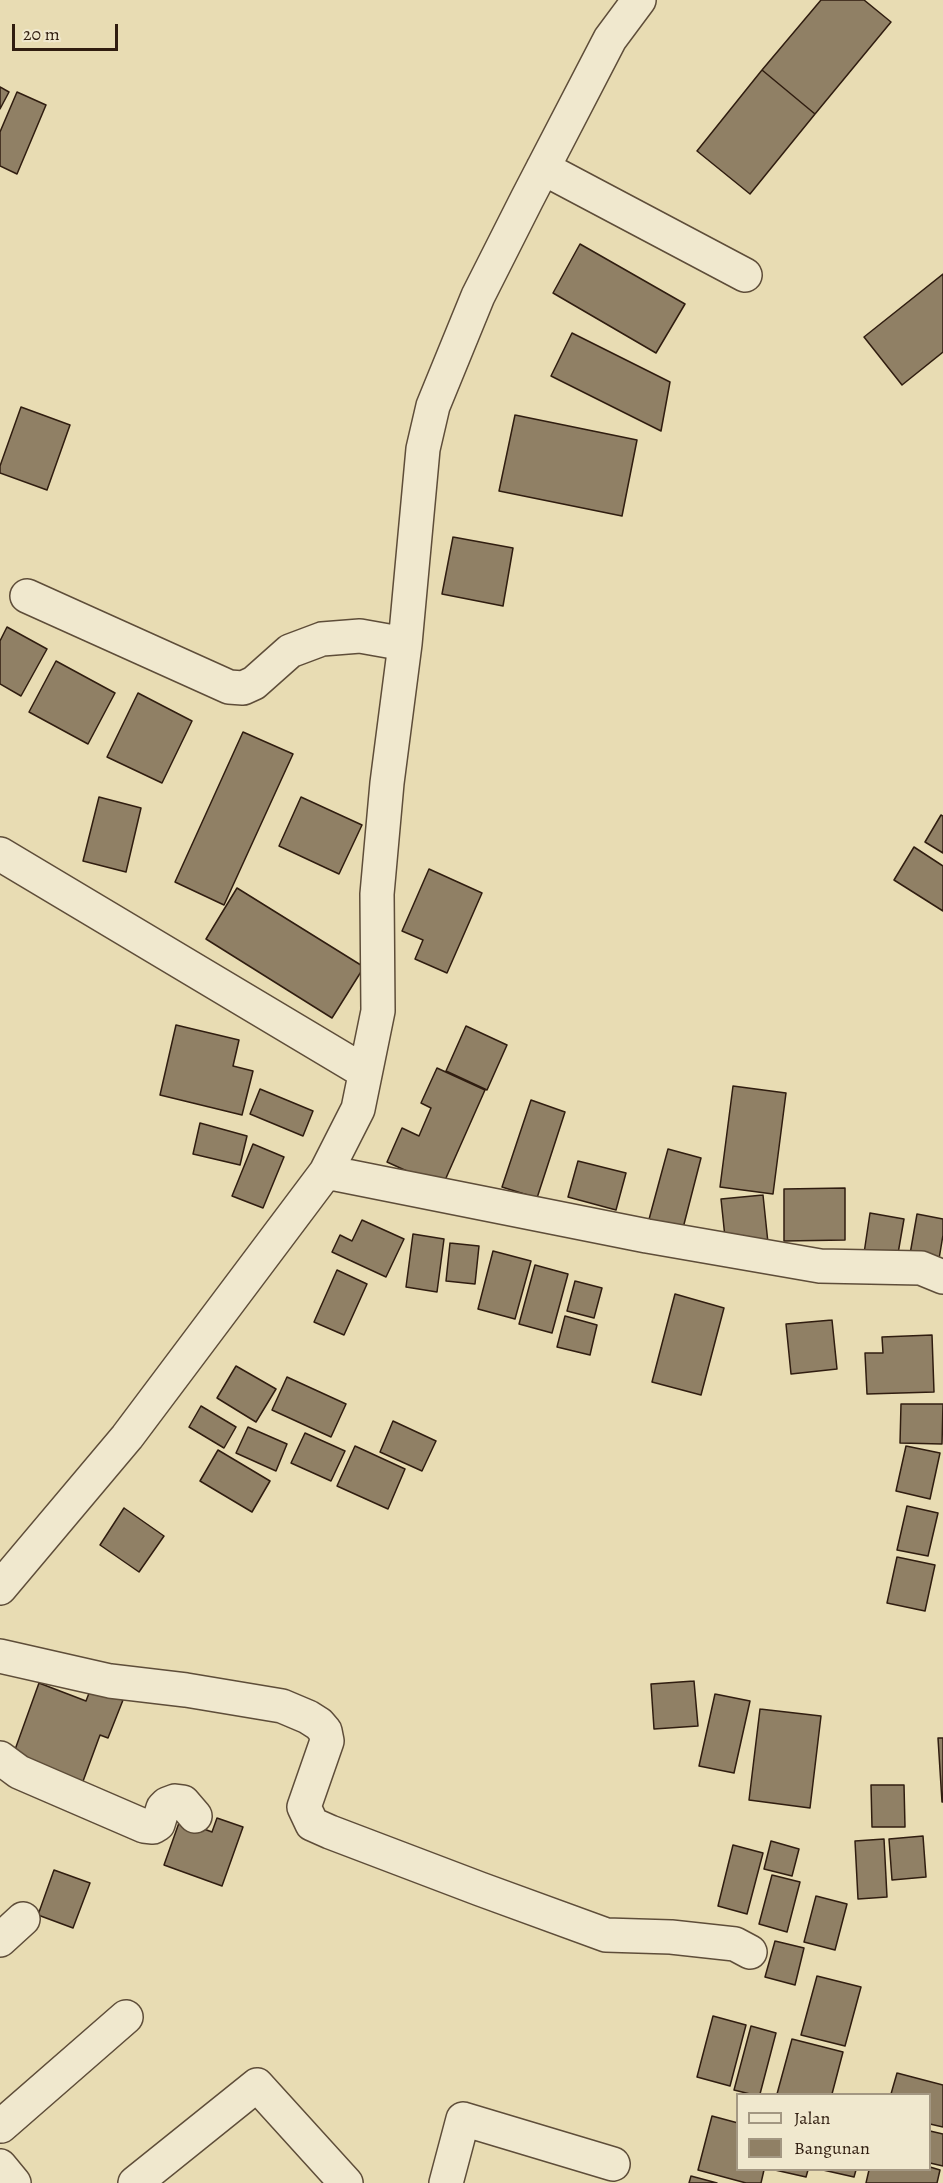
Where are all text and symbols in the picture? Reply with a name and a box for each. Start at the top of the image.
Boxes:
scale bar [15,12,122,50]
text: 20 m [23,22,60,46]
legend [736,2093,931,2171]
text: Jalan [794,2106,830,2130]
text: Bangunan [794,2136,870,2160]

